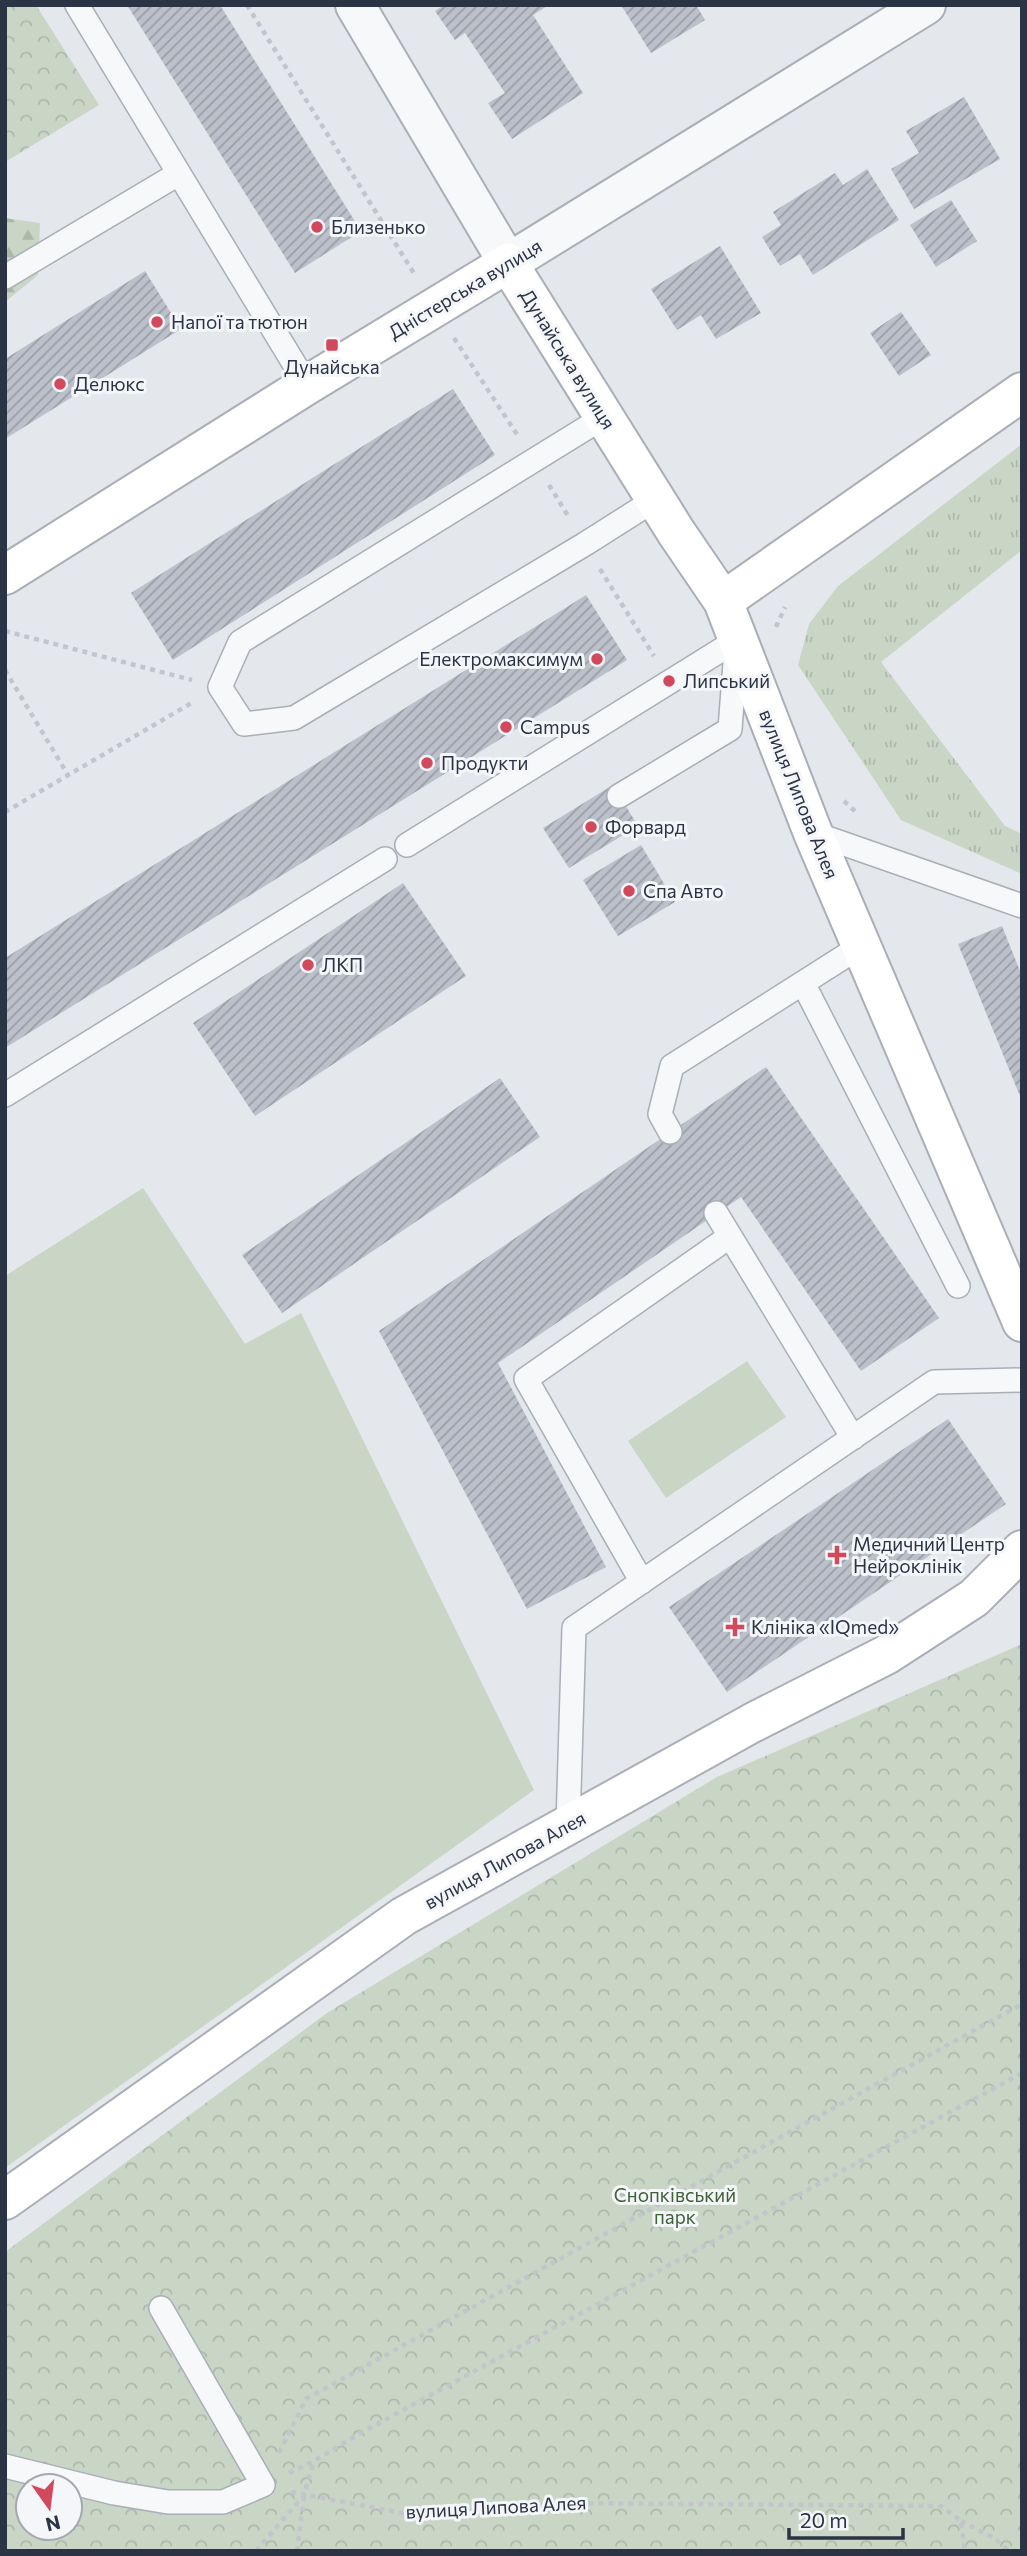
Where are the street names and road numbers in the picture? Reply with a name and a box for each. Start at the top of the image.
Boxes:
street label: Дністерська вулиця [384,234,546,343]
street label: Дунайська вулиця [516,284,621,433]
street label: вулиця Липова Алея [755,706,844,882]
street label: вулиця Липова Алея [420,1806,589,1913]
street label: вулиця Липова Алея [405,2490,587,2523]

